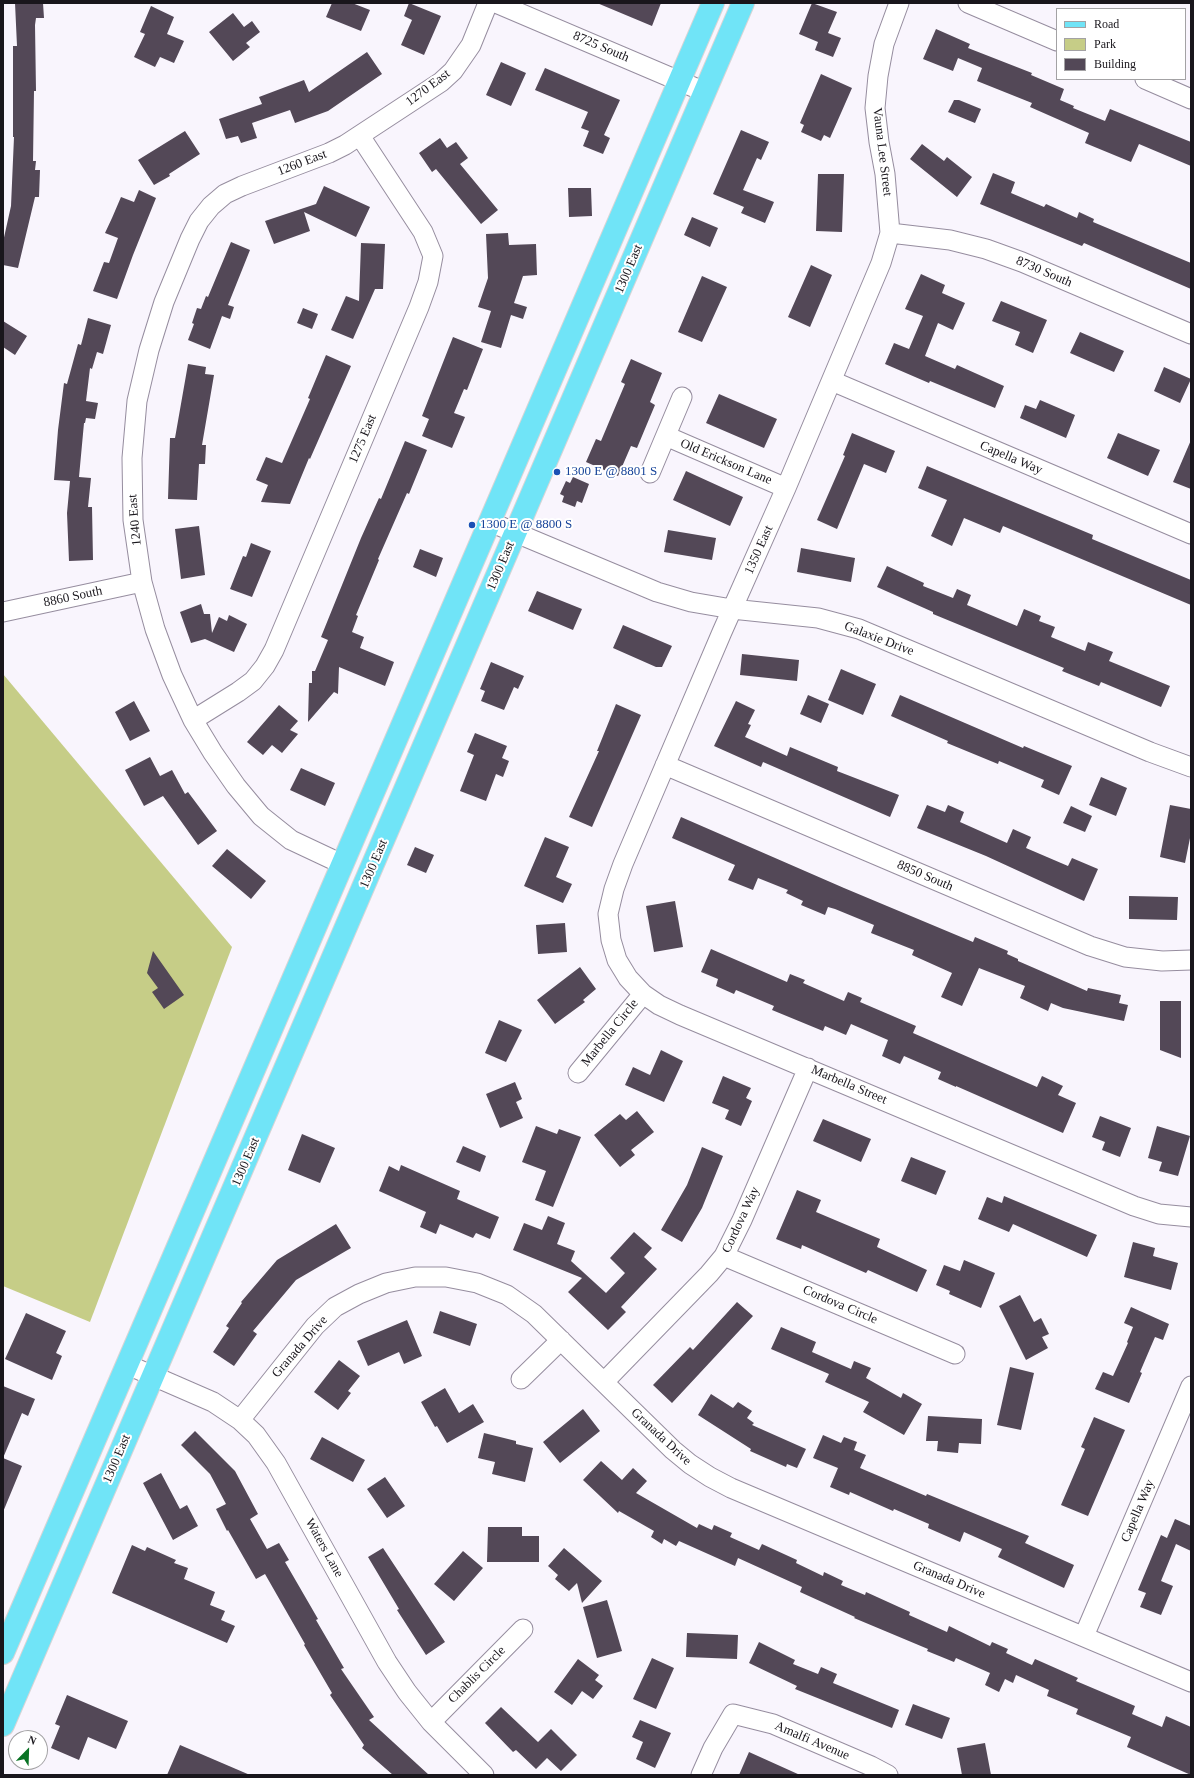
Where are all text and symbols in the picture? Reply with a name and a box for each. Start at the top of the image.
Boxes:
legend [1056,8,1186,80]
text: Road [1094,17,1119,31]
street label: 8725 South [571,28,631,66]
text: Park [1094,37,1116,51]
text: Building [1094,57,1136,71]
street label: 1270 East [403,66,453,110]
street label: Vauna Lee Street [869,107,895,197]
street label: 1260 East [275,146,329,180]
street label: 1300 East [612,242,646,296]
street label: 8730 South [1014,253,1074,291]
street label: 1275 East [346,412,380,466]
street label: Old Erickson Lane [678,436,774,488]
street label: Capella Way [977,438,1045,478]
place label: 1300 E @ 8801 S [565,464,657,480]
marker: 1300 E @ 8801 S [552,467,562,477]
street label: 1240 East [125,494,145,546]
place label: 1300 E @ 8800 S [480,517,572,533]
marker: 1300 E @ 8800 S [467,520,477,530]
street label: 1350 East [741,523,777,577]
street label: 1300 East [484,539,518,593]
street label: 8860 South [42,583,104,611]
street label: Galaxie Drive [842,619,916,659]
street label: 1300 East [357,837,391,891]
street label: 8850 South [895,857,955,895]
street label: Marbella Circle [578,996,642,1070]
street label: Marbella Street [809,1062,889,1108]
street label: 1300 East [229,1135,263,1189]
street label: Cordova Way [719,1184,763,1256]
street label: Cordova Circle [800,1282,880,1328]
street label: Granada Drive [269,1313,331,1381]
street label: Granada Drive [628,1405,694,1469]
street label: 1300 East [100,1432,134,1486]
street label: Capella Way [1118,1477,1158,1545]
street label: Waters Lane [301,1516,347,1580]
street label: Granada Drive [911,1558,987,1602]
street label: Chablis Circle [445,1643,509,1707]
street label: Amalfi Avenue [772,1718,852,1764]
north arrow [8,1730,48,1770]
text: N [26,1733,38,1747]

